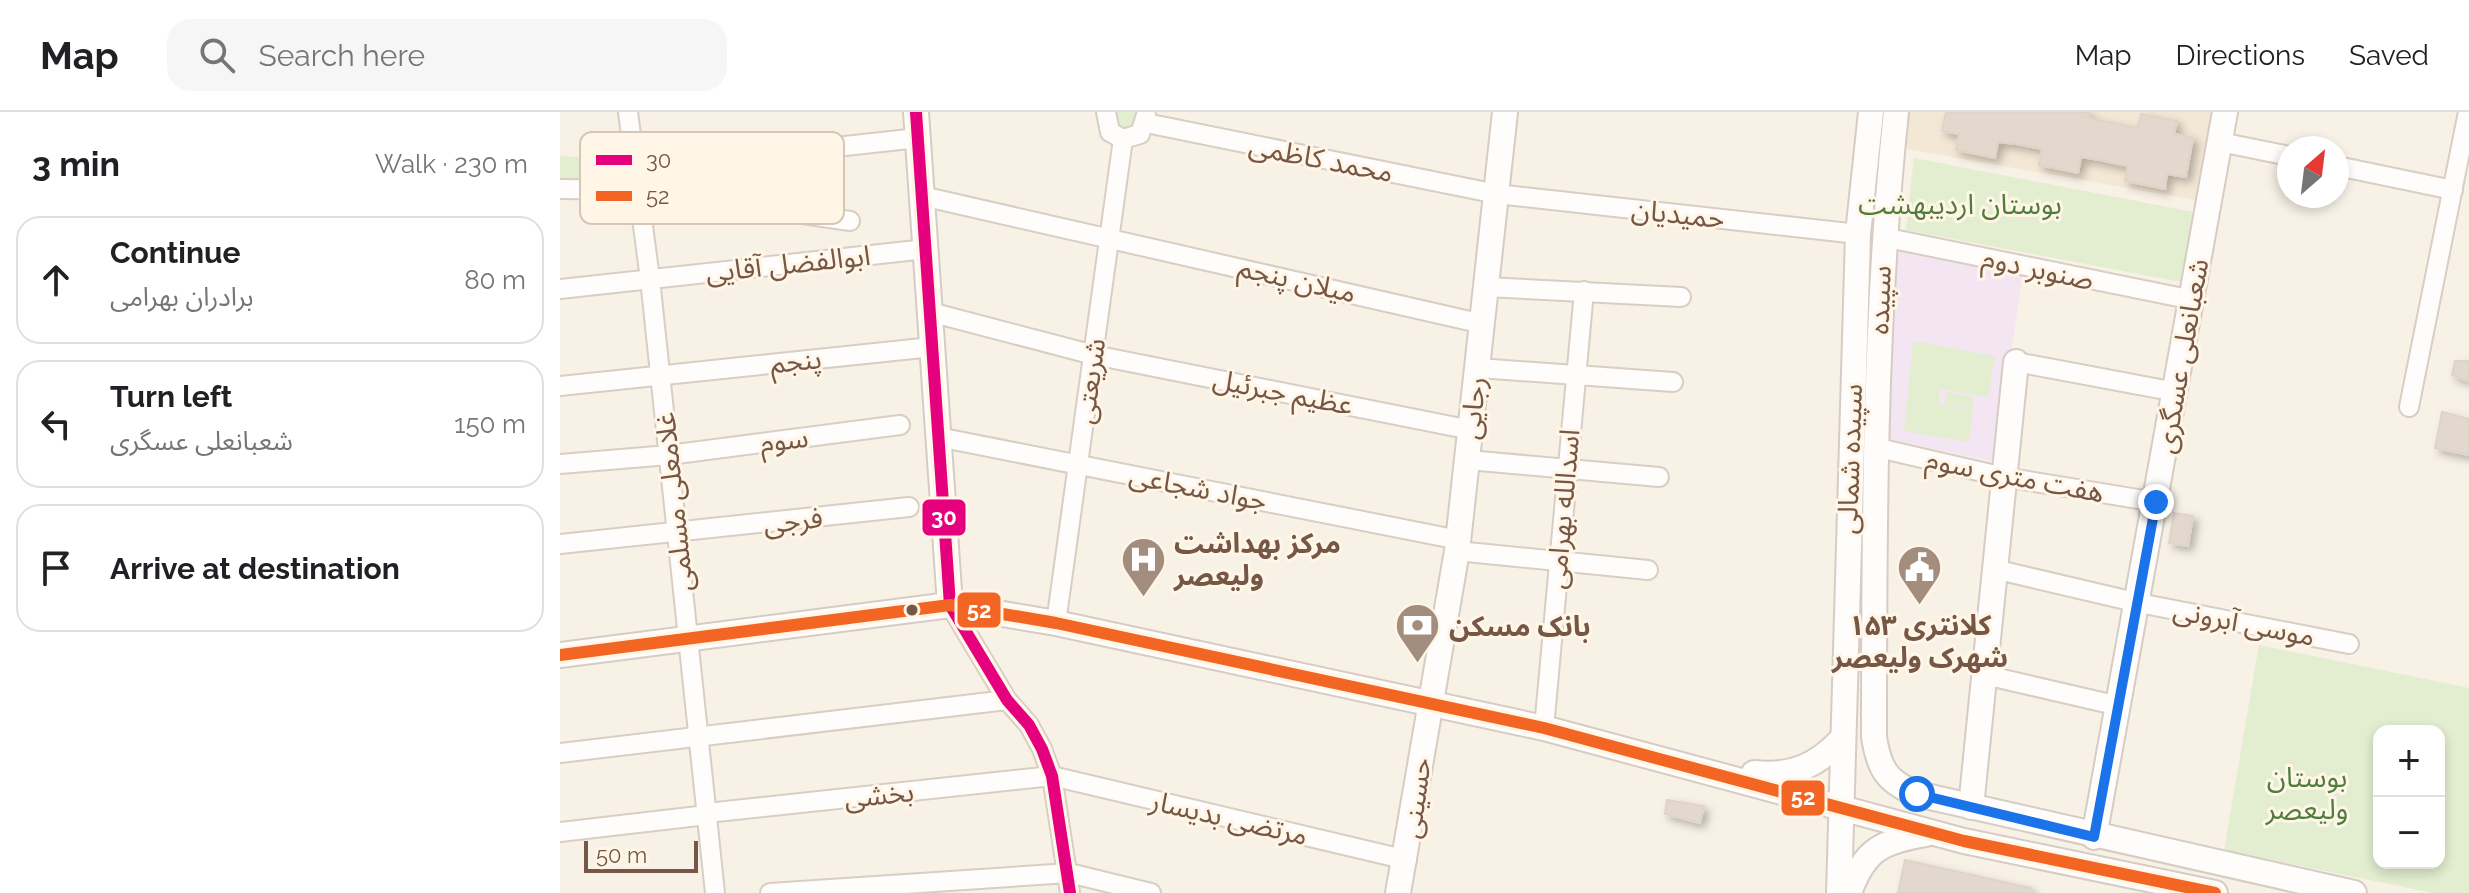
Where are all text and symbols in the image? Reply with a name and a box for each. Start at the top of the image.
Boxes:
search box [167,19,727,91]
text: Map [40,33,119,78]
icon: search [195,33,239,77]
text: Search here [259,38,425,73]
text: Map [2075,39,2132,72]
text: Directions [2176,39,2305,72]
text: Saved [2349,39,2429,72]
street label: محمد کاظمی [1246,129,1396,189]
legend [580,132,844,224]
north arrow [2277,136,2349,208]
text: 3 min [32,144,120,184]
text: 30 [646,147,671,173]
text: Walk · 230 m [375,149,528,179]
text: 52 [646,183,669,209]
park label: بوستان اردیبهشت [1858,188,2062,221]
street label: حمیدیان [1630,193,1726,235]
text: Continue [110,235,241,270]
street label: ابوالفضل آقایی [704,239,872,289]
street label: صنوبر دوم [1978,241,2097,301]
street label: میلان پنجم [1234,250,1359,314]
street label: شعبانعلی عسگری [2149,256,2215,456]
icon: ahead [34,258,78,302]
text: 80 m [464,265,526,295]
street label: سپیده [1862,265,1899,335]
text: برادران بهرامی [110,282,254,312]
street label: شریعتی [1068,336,1112,426]
street label: پنجم [769,342,824,385]
street label: عظیم جبرئیل [1209,362,1356,427]
street label: رجایی [1453,375,1493,441]
text: Turn left [110,379,232,414]
street label: سپیده شمالی [1831,383,1870,535]
icon: left [34,402,78,446]
text: 150 m [454,409,526,439]
street label: غلامعلی مسلمی [648,411,700,593]
street label: سوم [758,421,811,463]
text: شعبانعلی عسگری [110,426,293,456]
street label: اسدالله بهرامی [1540,428,1586,590]
street label: هفت متری سوم [1922,443,2107,513]
street label: جواد شجاعی [1126,458,1270,518]
route end [2138,484,2174,520]
line badge: 30 [921,498,967,537]
street label: فرجی [761,501,825,541]
text: 30 [931,504,957,530]
place label: مرکز بهداشت ولیعصر [1173,527,1341,592]
hospital icon: مرکز بهداشت ولیعصر [1119,535,1167,598]
public building icon: کلانتری ۱۵۳ شهرک ولیعصر [1896,544,1944,607]
icon: arrive [34,546,78,590]
text: Arrive at destination [110,551,400,586]
line badge: 52 [956,591,1002,629]
street label: موسی آبرونی [2170,593,2318,653]
text: 52 [967,597,991,623]
unlabelled marker [904,602,920,618]
bank icon: بانک مسکن [1394,602,1442,665]
place label: کلانتری ۱۵۳ شهرک ولیعصر [1831,609,2008,674]
place label: بانک مسکن [1449,610,1591,643]
map controls [2373,725,2445,869]
button: + [2373,725,2445,797]
street label: حسینی [1394,756,1438,840]
park label: بوستان ولیعصر [2265,761,2348,826]
street label: بخشی [843,775,915,815]
route start [1899,776,1935,812]
line badge: 52 [1780,779,1826,817]
street label: مرتضی بدیسار [1146,784,1311,852]
text: 52 [1791,784,1815,810]
button: − [2373,797,2445,869]
scale bar [584,837,698,873]
text: 50 m [596,842,647,868]

